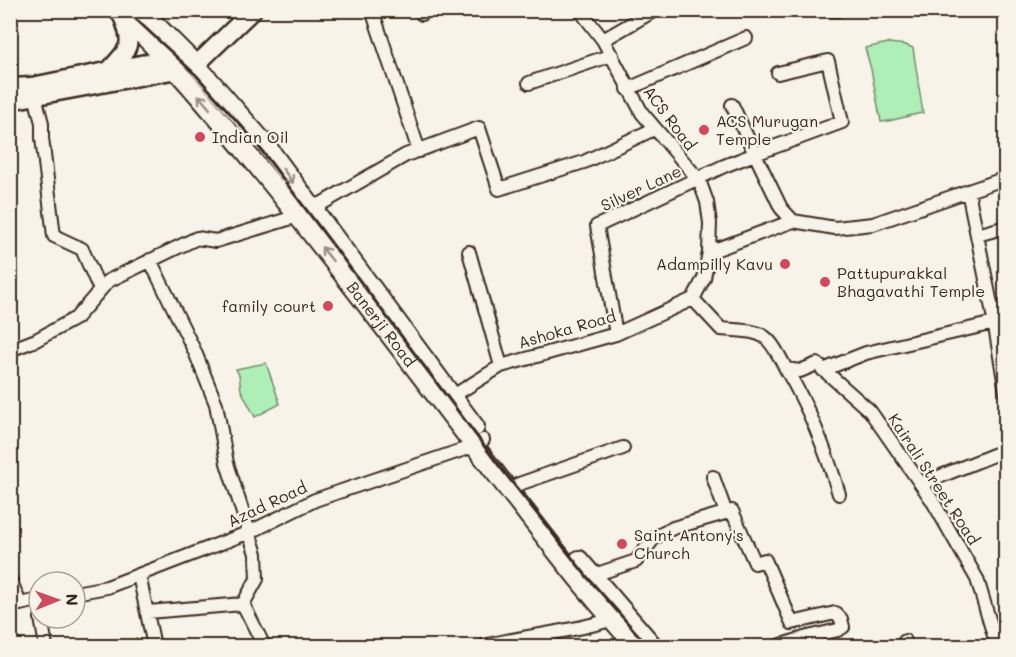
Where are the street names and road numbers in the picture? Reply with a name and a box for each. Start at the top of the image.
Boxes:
street label: ACS Road [639,81,702,154]
street label: Silver Lane [597,160,684,215]
street label: Banerji Road [343,277,421,371]
street label: Ashoka Road [516,305,618,353]
street label: Kairali Street Road [884,409,985,548]
street label: Azad Road [224,476,310,531]

